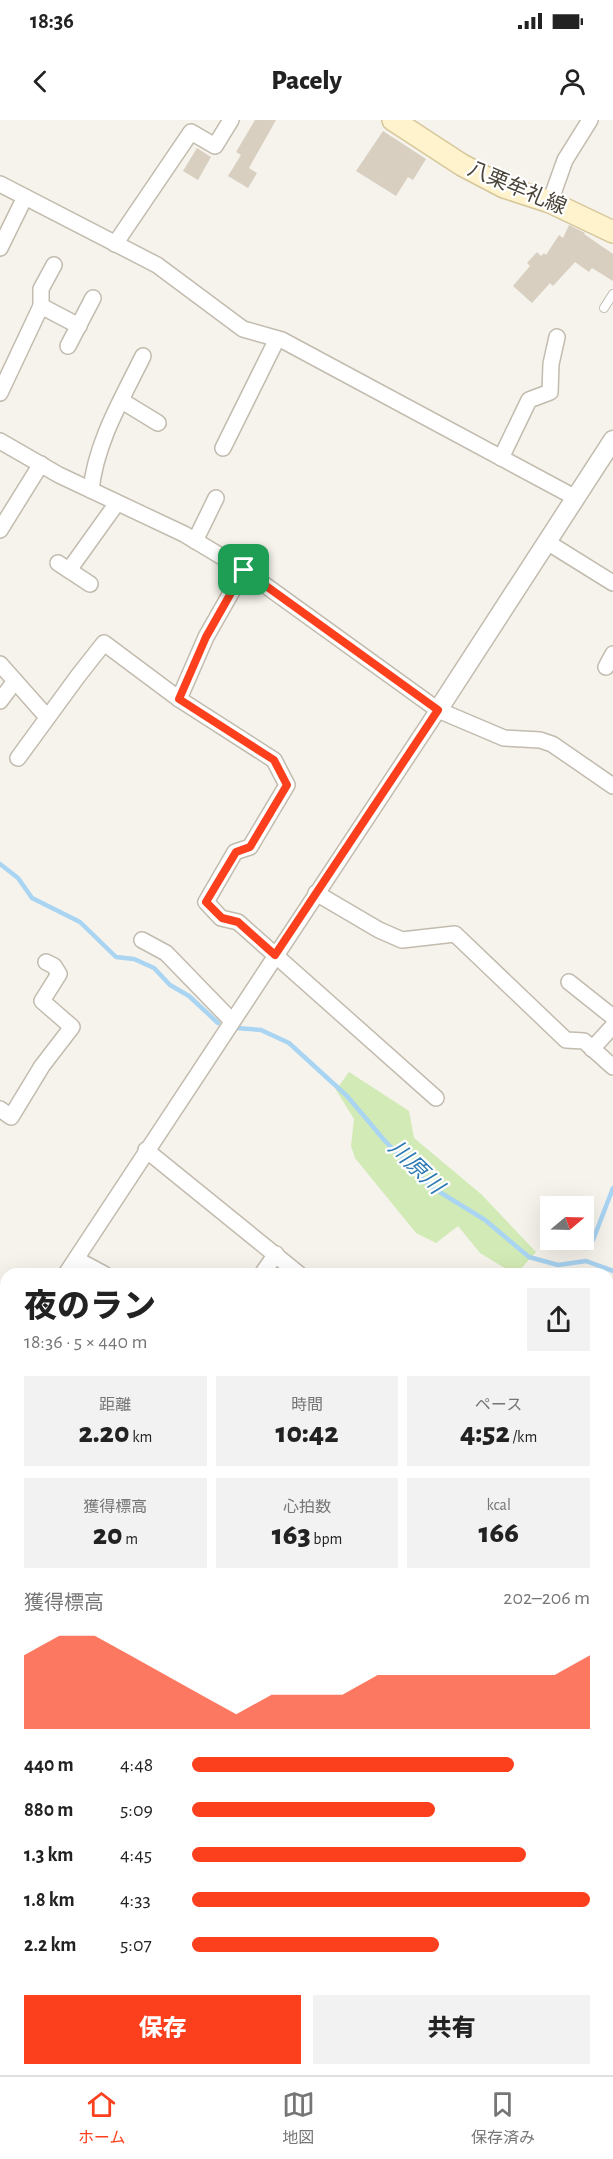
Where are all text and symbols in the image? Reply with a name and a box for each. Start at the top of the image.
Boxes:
text: 18:36 [30,10,74,32]
icon: back [24,65,57,98]
icon: person [556,65,589,98]
text: Pacely [271,67,342,94]
street label: 八栗牟礼線 [465,157,570,218]
pin [218,544,269,595]
icon: arrive [227,553,260,586]
water label: 川原川 [385,1136,449,1199]
north arrow [540,1196,594,1250]
map controls [540,1196,594,1250]
button: share [527,1288,590,1351]
text: 夜のラン [24,1291,156,1324]
text: 18:36 · 5 × 440 m [24,1332,147,1352]
text: 距離 [99,1397,131,1413]
text: 時間 [291,1397,323,1413]
text: ペース [475,1397,522,1413]
text: 2.20 [78,1418,130,1448]
text: 10:42 [275,1418,339,1448]
text: 4:52 [460,1418,510,1448]
text: km [130,1429,152,1445]
text: /km [510,1429,537,1445]
text: kcal [486,1497,511,1513]
text: 獲得標高 [83,1499,147,1515]
text: 心拍数 [283,1499,331,1515]
text: 166 [478,1518,519,1548]
text: 20 [93,1520,123,1550]
text: 163 [272,1520,311,1550]
text: m [123,1531,138,1547]
text: bpm [311,1531,342,1547]
text: 202–206 m [503,1588,590,1608]
text: 獲得標高 [24,1593,104,1613]
text: 440 m [24,1755,74,1775]
text: 4:48 [120,1755,153,1775]
text: 880 m [24,1800,73,1820]
text: 5:09 [120,1800,153,1820]
text: 1.3 km [24,1845,73,1865]
text: 4:45 [120,1845,152,1865]
text: 1.8 km [24,1890,75,1910]
text: 4:33 [120,1890,151,1910]
text: 2.2 km [24,1935,76,1955]
text: 5:07 [120,1935,152,1955]
button: 保存 [24,1995,301,2064]
button: 共有 [313,1995,590,2064]
tab: ホーム [78,2088,126,2148]
tab: 地図 [282,2088,315,2148]
tab: 保存済み [471,2088,535,2148]

